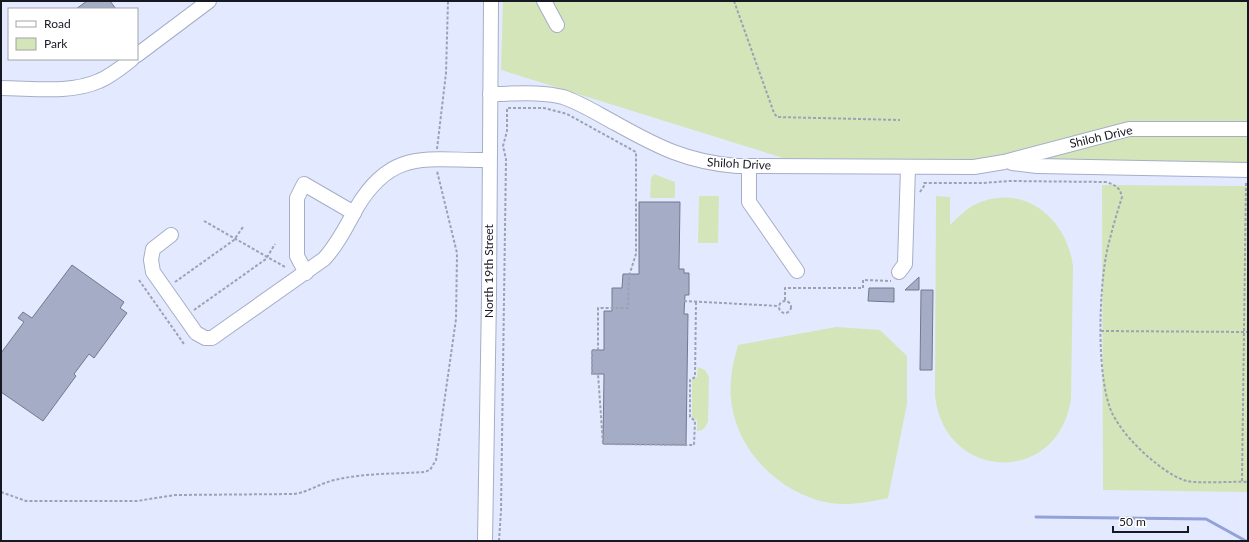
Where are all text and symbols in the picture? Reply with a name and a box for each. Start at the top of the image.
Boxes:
legend [8,8,138,60]
text: Road [44,16,71,31]
text: Park [44,36,68,51]
street label: Shiloh Drive [1068,122,1134,151]
street label: Shiloh Drive [707,154,771,173]
street label: North 19th Street [481,223,496,318]
scale bar [1113,508,1188,534]
text: 50 m [1119,514,1146,529]

